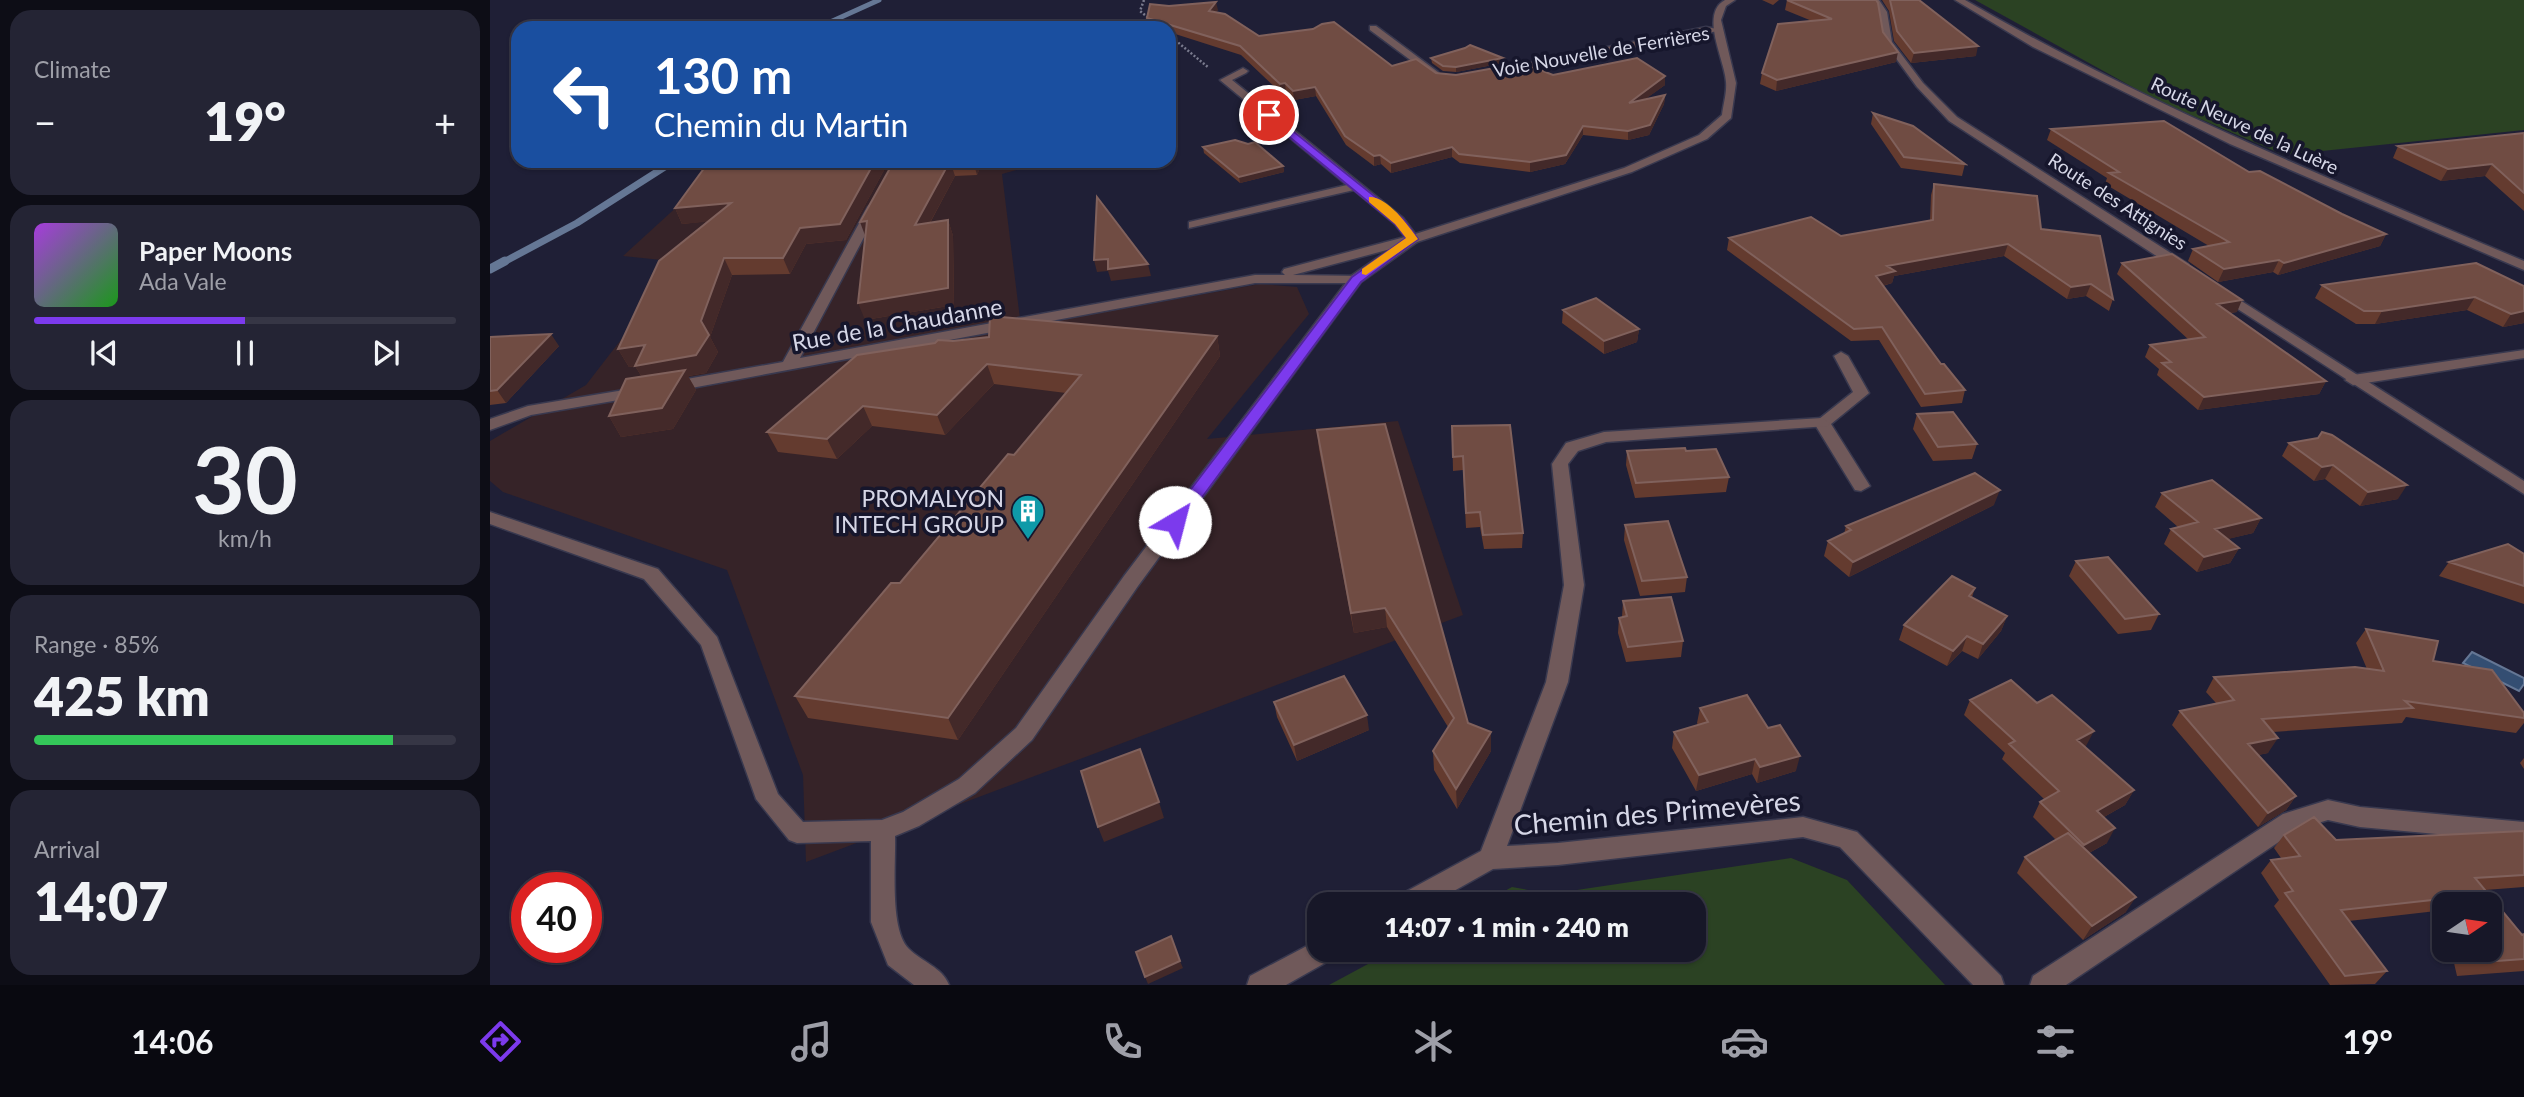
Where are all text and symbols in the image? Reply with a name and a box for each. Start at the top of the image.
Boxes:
street label: Voie Nouvelle de Ferrières [1491,21,1711,81]
text: 130 m [654,46,792,104]
icon: left [539,49,630,140]
text: Climate [34,55,111,83]
street label: Route Neuve de la Luère [2148,71,2342,179]
pin [1239,85,1299,145]
text: 19° [204,90,286,152]
icon: arrive [1250,96,1288,134]
text: − [34,99,56,145]
text: + [434,99,456,145]
text: Chemin du Martin [654,105,908,144]
street label: Route des Attignies [2044,148,2192,254]
text: Paper Moons [139,235,292,267]
text: Ada Vale [139,267,227,295]
street label: Rue de la Chaudanne [790,292,1004,356]
icon: previous [85,334,123,372]
icon: pause [226,334,264,372]
icon: next [367,334,405,372]
text: 30 [192,424,298,533]
place label: PROMALYON INTECH GROUP [834,484,1004,538]
position arrow [1138,485,1212,559]
building icon: PROMALYON INTECH GROUP [1009,492,1047,541]
text: km/h [218,524,272,552]
text: Range · 85% [34,630,159,658]
text: 425 km [34,665,210,727]
street label: Chemin des Primevères [1512,783,1802,841]
text: Arrival [34,835,100,863]
text: 14:07 [34,870,168,932]
speed limit sign: 40 [511,872,602,963]
north arrow [2432,892,2502,962]
map controls [2432,892,2502,962]
text: 14:07 · 1 min · 240 m [1384,911,1629,943]
icon: directions [476,1017,525,1066]
icon: music [787,1017,836,1066]
icon: phone [1098,1017,1147,1066]
icon: climate [1409,1017,1458,1066]
icon: car [1720,1017,1769,1066]
icon: filters [2031,1017,2080,1066]
text: 14:06 [131,1022,214,1061]
text: 19° [2342,1022,2393,1061]

